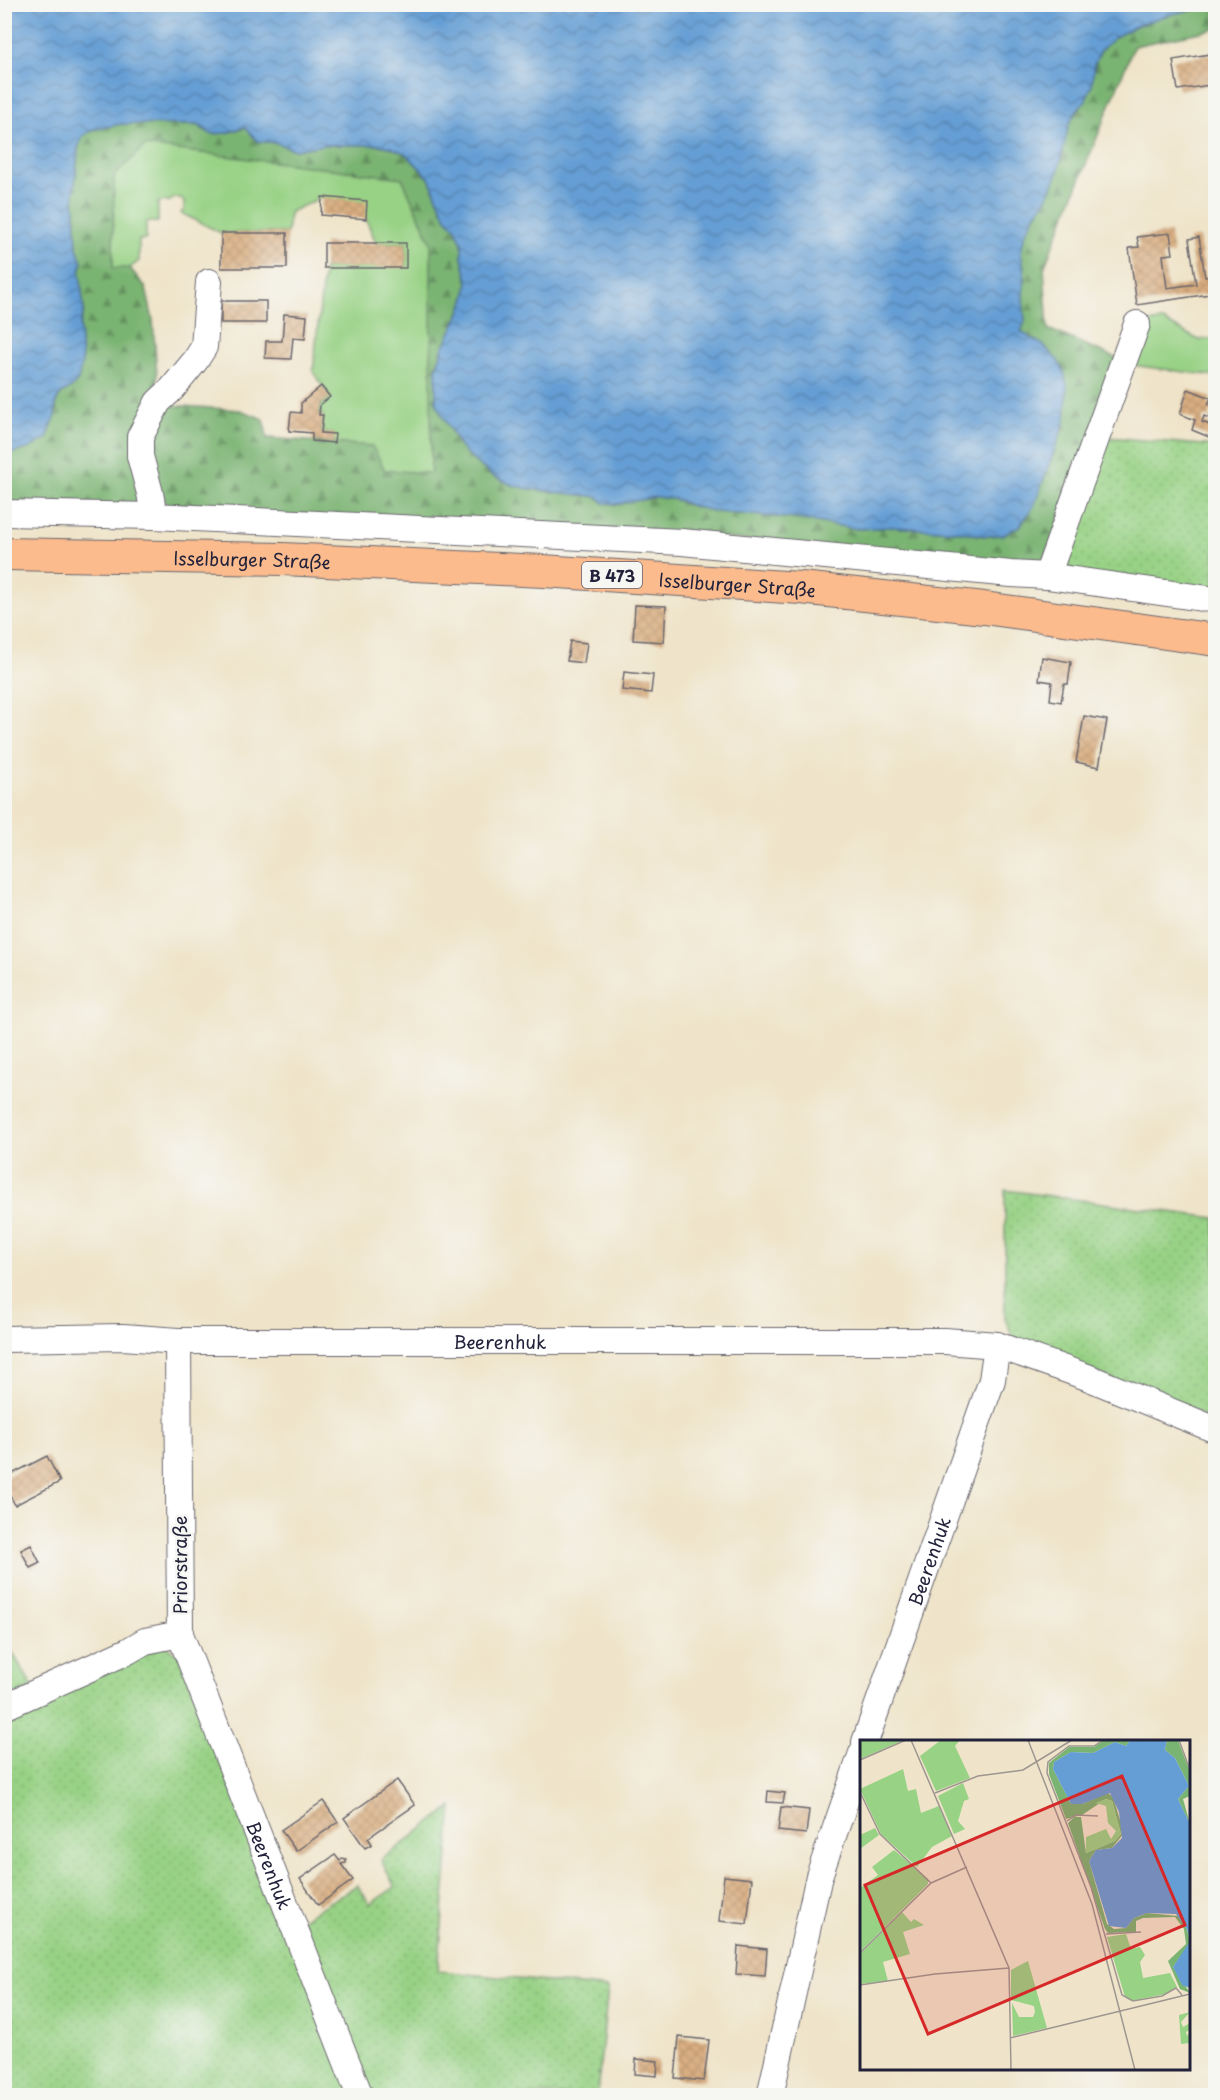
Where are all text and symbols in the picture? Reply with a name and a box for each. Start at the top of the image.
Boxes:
street label: Isselburger Straße [173,544,331,575]
road number: B 473 [582,562,642,588]
street label: Isselburger Straße [658,565,817,603]
street label: Beerenhuk [453,1328,546,1355]
street label: Beerenhuk [900,1513,957,1609]
street label: Priorstraße [166,1516,193,1614]
inset map [860,1740,1190,2070]
street label: Beerenhuk [241,1817,299,1913]

